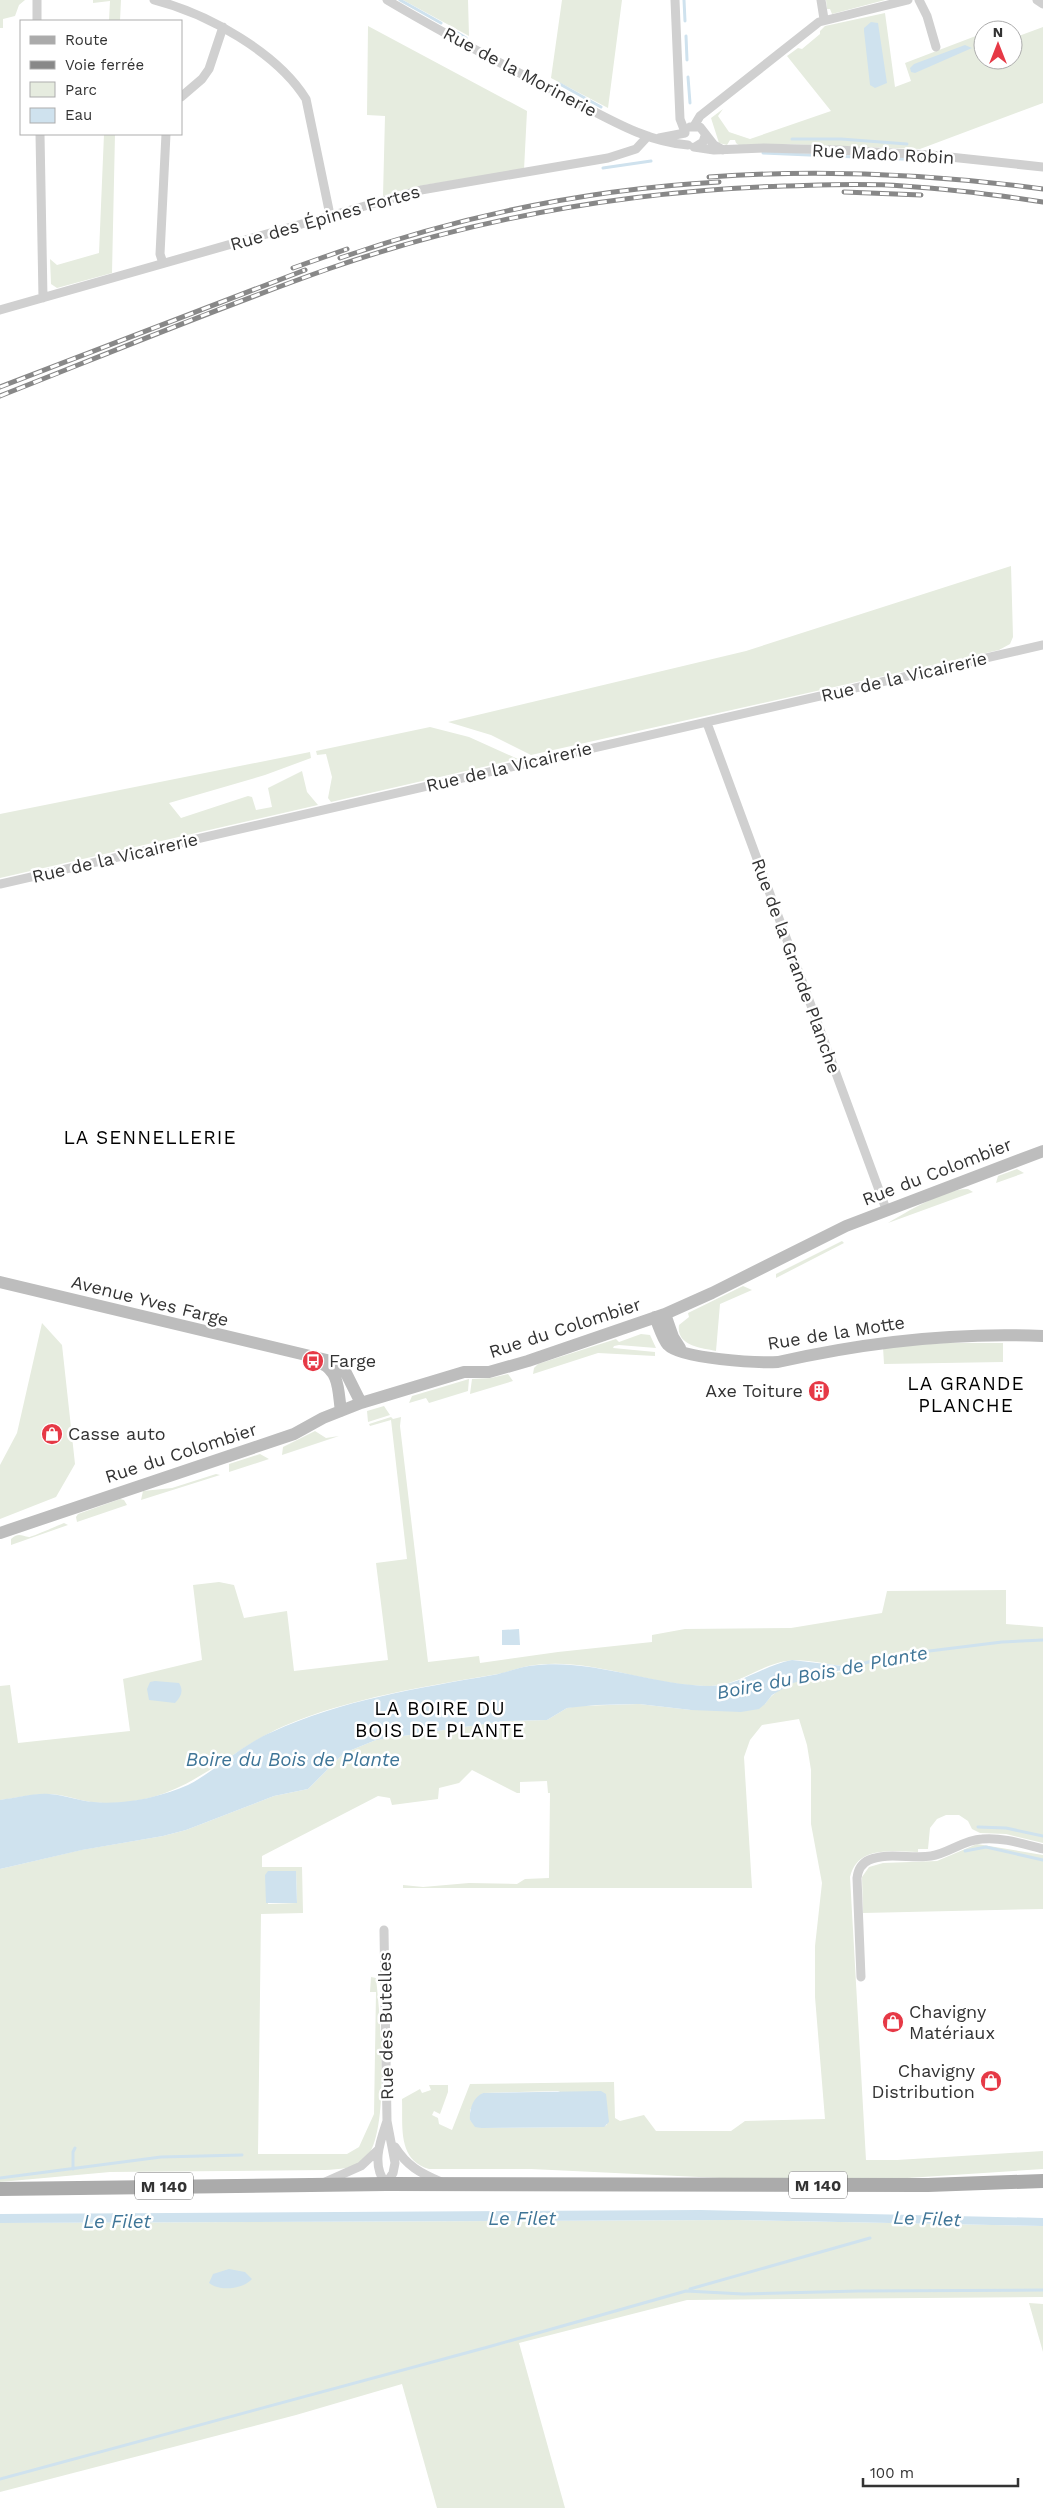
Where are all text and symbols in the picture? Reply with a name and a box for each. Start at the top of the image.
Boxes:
legend [20,20,182,135]
north arrow [973,20,1023,70]
street label: Rue de la Morinerie [440,22,601,121]
text: N [993,24,1003,40]
text: Route [65,31,108,49]
text: Voie ferrée [65,56,144,74]
text: Parc [65,81,97,99]
text: Eau [65,106,92,124]
street label: Rue Mado Robin [811,139,955,168]
street label: Rue des Épines Fortes [228,180,422,255]
street label: Rue de la Vicairerie [819,647,989,706]
street label: Rue de la Vicairerie [424,737,594,796]
street label: Rue de la Vicairerie [30,828,200,887]
street label: Rue de la Grande Planche [748,855,845,1076]
district label: LA SENNELLERIE [63,1126,237,1149]
street label: Rue du Colombier [859,1133,1015,1210]
street label: Avenue Yves Farge [69,1271,231,1330]
street label: Rue du Colombier [486,1293,643,1362]
street label: Rue de la Motte [766,1311,906,1354]
bus stop icon: Farge [301,1349,325,1373]
place label: Farge [329,1350,376,1371]
district label: LA GRANDE PLANCHE [907,1372,1025,1417]
building icon: Axe Toiture [807,1379,831,1403]
place label: Axe Toiture [705,1380,803,1401]
street label: Rue du Colombier [102,1418,259,1487]
shop icon: Casse auto [40,1422,64,1446]
place label: Casse auto [68,1423,166,1444]
water label: Boire du Bois de Plante [715,1641,930,1704]
district label: LA BOIRE DU BOIS DE PLANTE [355,1697,525,1742]
water label: Boire du Bois de Plante [186,1748,400,1771]
street label: Rue des Butelles [374,1952,397,2100]
place label: Chavigny Matériaux [909,2001,995,2043]
shop icon: Chavigny Matériaux [881,2010,905,2034]
place label: Chavigny Distribution [872,2060,976,2102]
shop icon: Chavigny Distribution [979,2069,1003,2093]
road number: M 140 [135,2172,193,2200]
road number: M 140 [789,2172,847,2198]
water label: Le Filet [893,2206,962,2231]
water label: Le Filet [488,2207,556,2230]
water label: Le Filet [83,2210,151,2233]
scale bar [863,2456,1018,2488]
text: 100 m [870,2464,914,2482]

